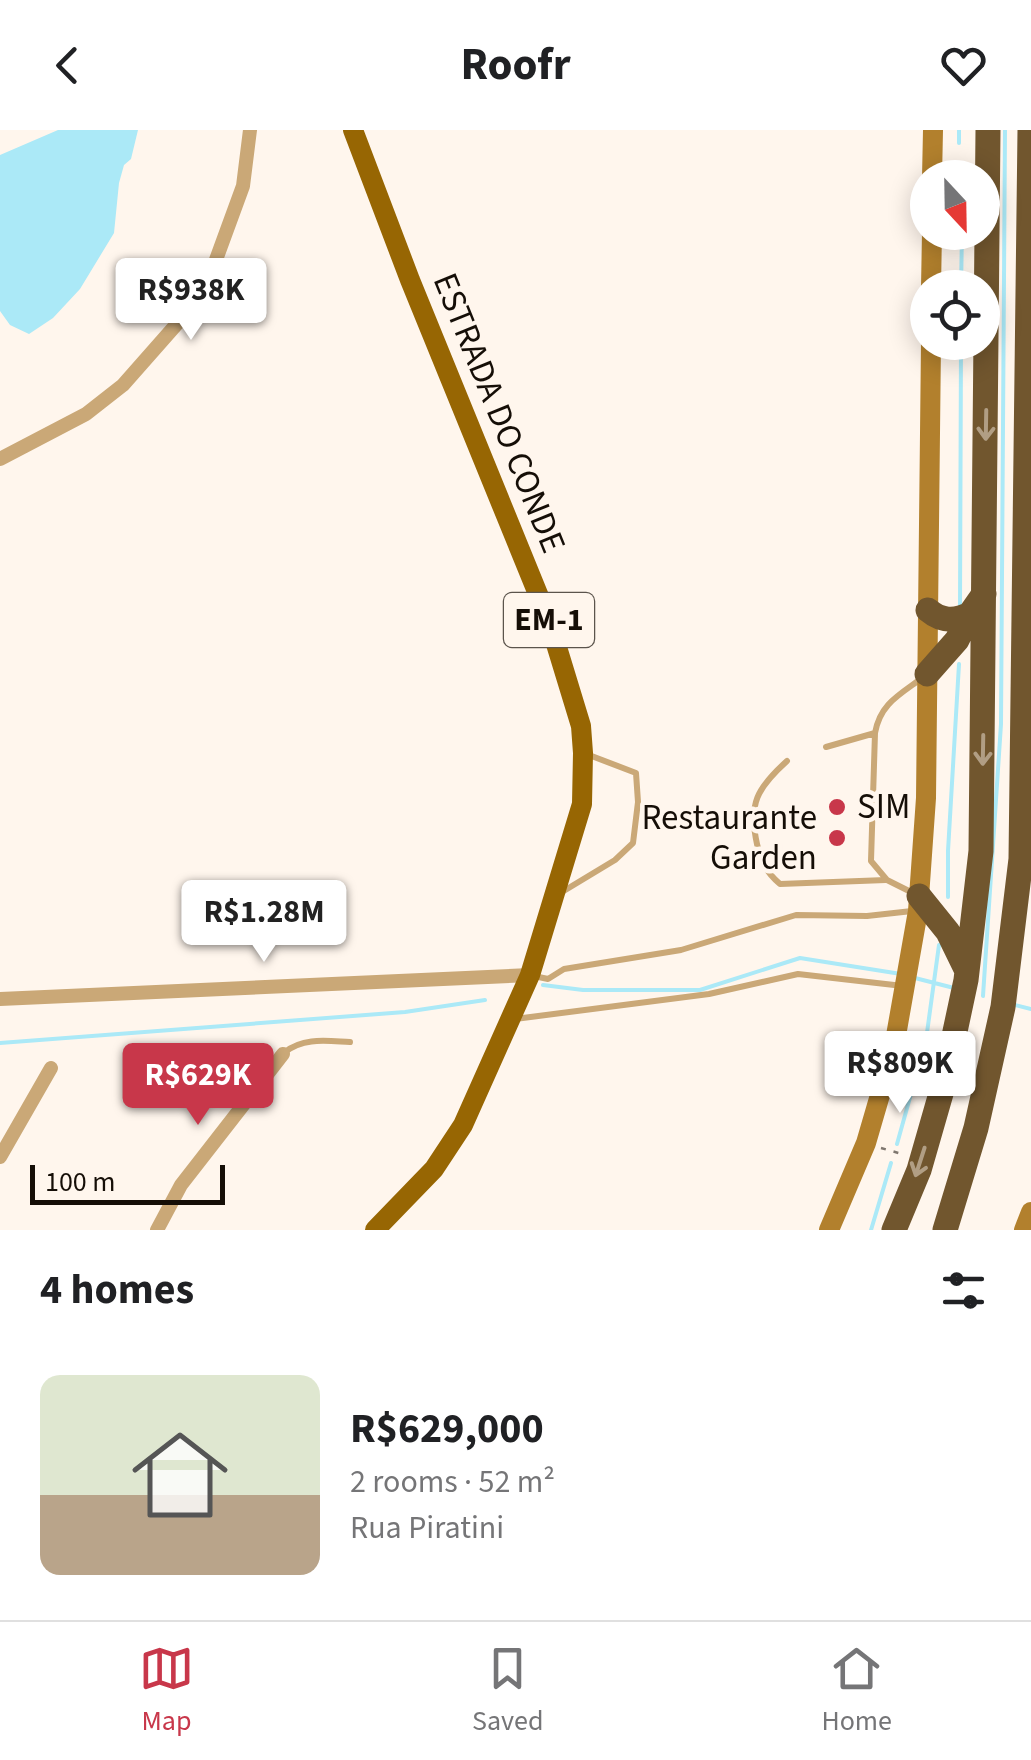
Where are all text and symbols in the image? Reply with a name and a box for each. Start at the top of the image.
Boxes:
text: Roofr [460,33,571,97]
icon: back [40,38,95,93]
icon: heart [936,38,991,93]
north arrow [910,160,1000,250]
map controls [910,160,1000,360]
pin: R$938K [110,258,272,343]
street label: ESTRADA DO CONDE [420,266,578,560]
text: R$938K [138,267,244,313]
button: locate [910,270,1000,360]
one-way arrow [977,409,996,441]
road number: EM-1 [504,593,594,647]
one-way arrow [973,734,992,766]
place label: SIM [857,782,910,832]
place label: Restaurante Garden [642,793,817,883]
marker: SIM [826,796,848,818]
marker: Restaurante Garden [826,827,848,849]
pin: R$1.28M [172,880,356,965]
text: R$1.28M [203,889,325,935]
pin: R$809K [819,1031,981,1116]
text: R$809K [847,1040,953,1086]
pin: R$629K [117,1043,279,1128]
text: R$629K [145,1052,251,1098]
one-way arrow [910,1146,928,1178]
scale bar [30,1160,225,1204]
text: 100 m [45,1162,116,1202]
text: 4 homes [40,1260,194,1320]
icon: filters [936,1263,991,1318]
text: R$629,000 [350,1399,544,1459]
icon: home [120,1415,240,1535]
text: 2 rooms · 52 m² [350,1459,555,1505]
text: Rua Piratini [350,1505,504,1551]
tab: Map [139,1641,194,1741]
tab: Saved [472,1641,543,1741]
tab: Home [821,1641,892,1741]

